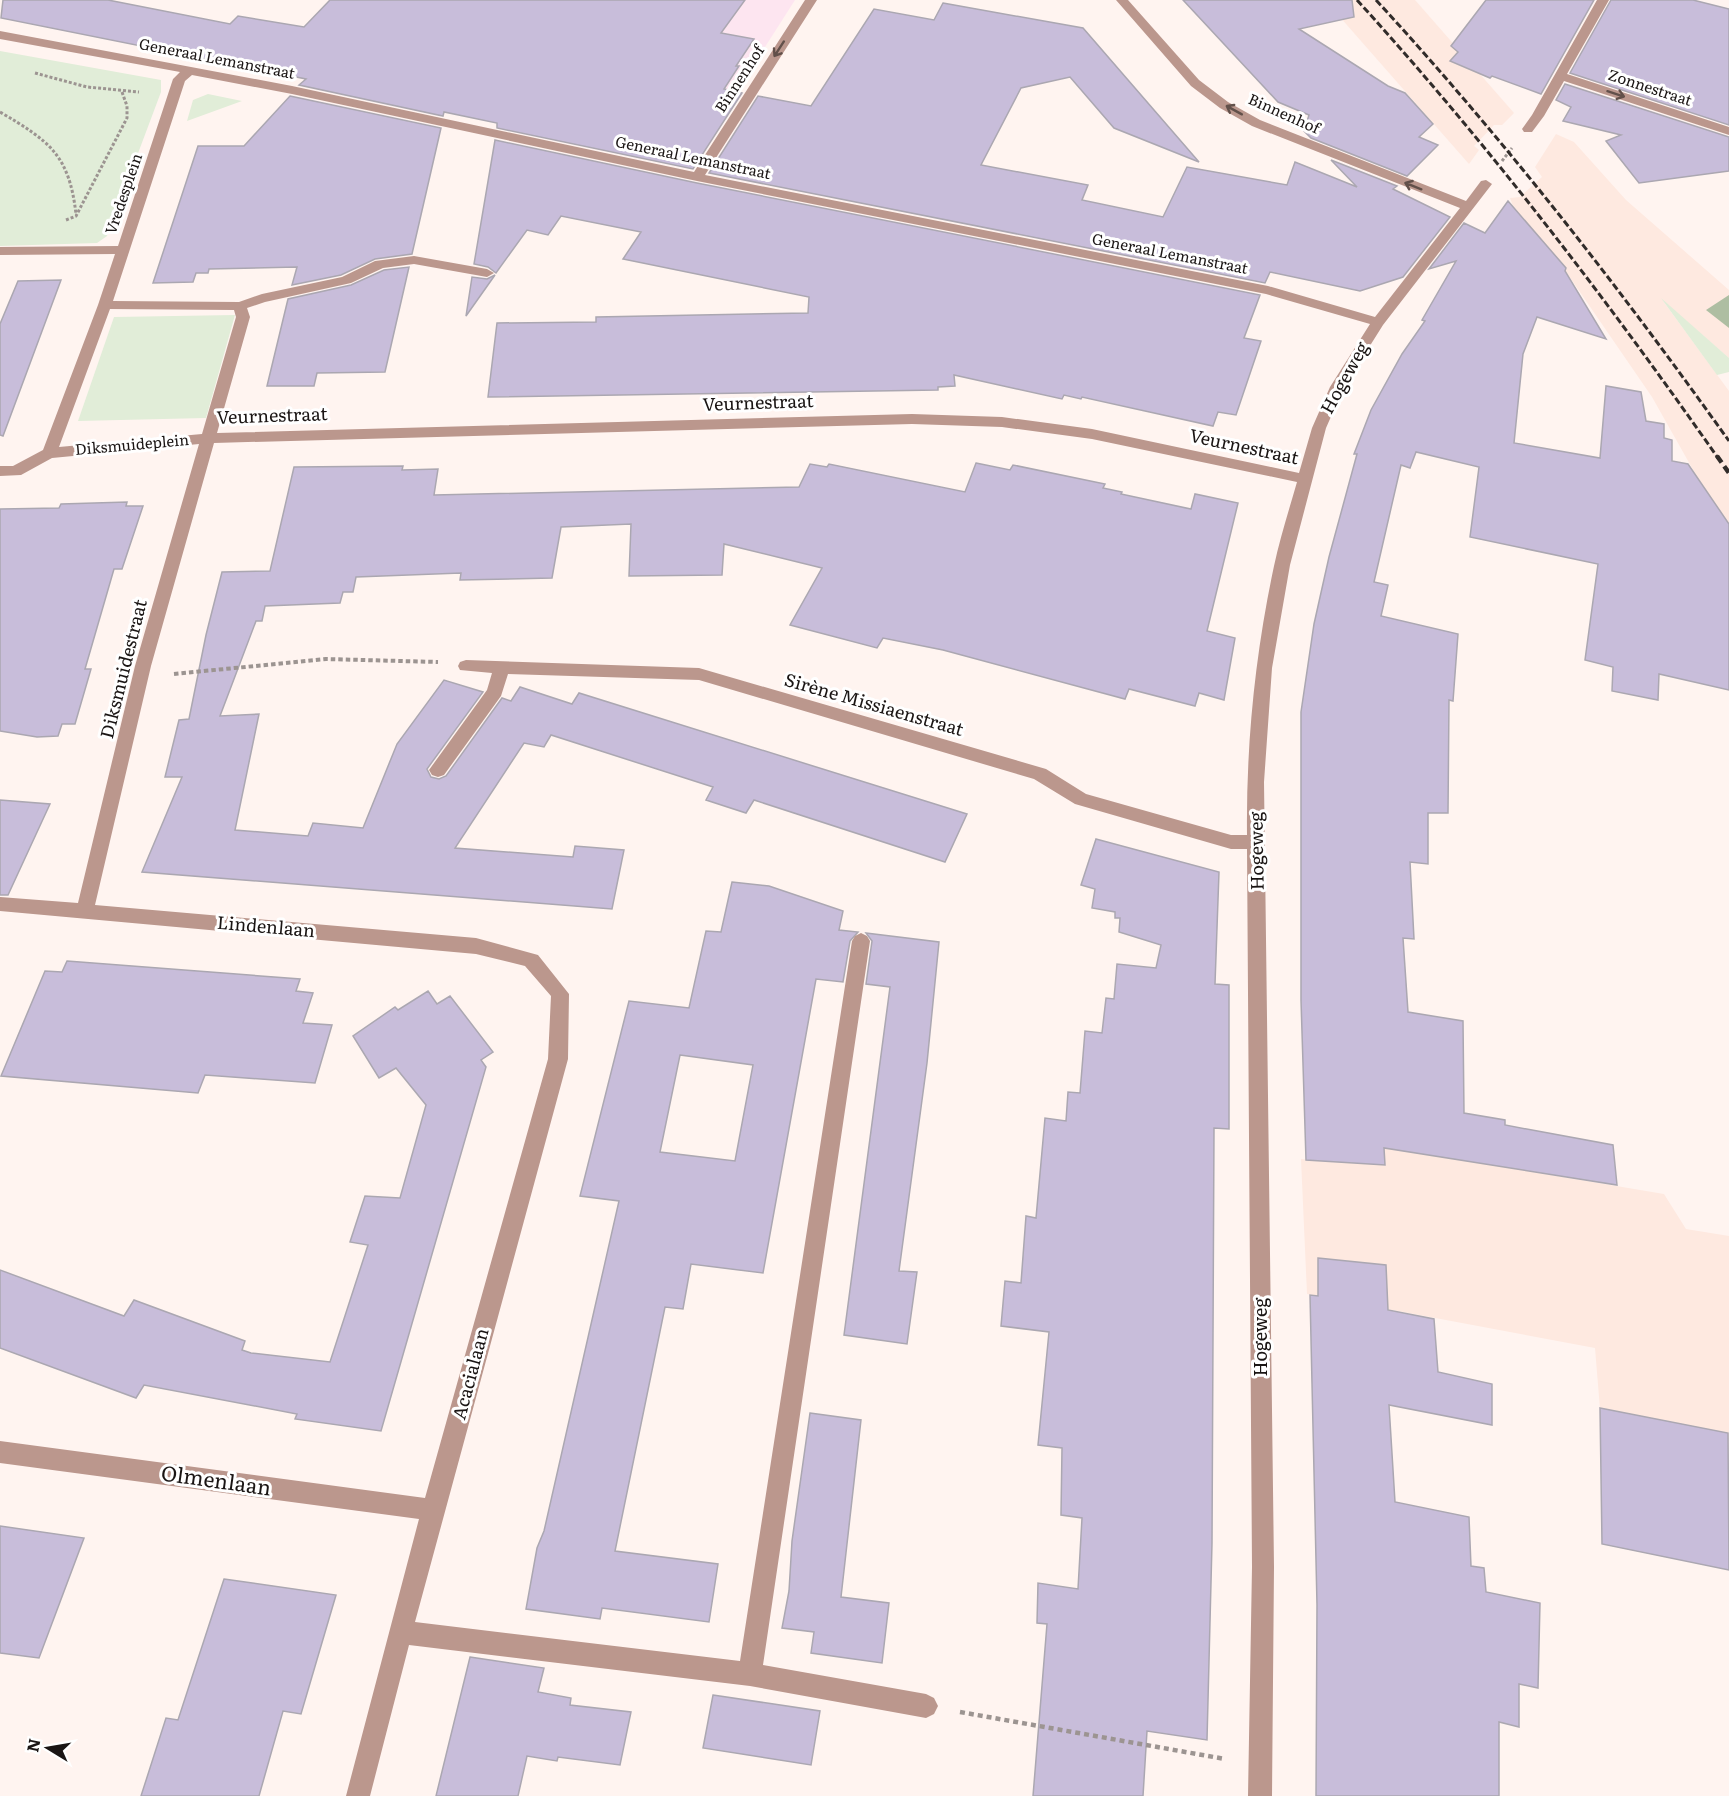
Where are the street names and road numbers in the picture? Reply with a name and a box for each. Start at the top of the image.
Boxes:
street label: Generaal Lemanstraat [137,31,297,84]
street label: Binnenhof [708,39,770,117]
street label: Zonnestraat [1606,62,1695,111]
street label: Binnenhof [1245,87,1325,139]
street label: Generaal Lemanstraat [613,129,773,184]
street label: Vredesplein [98,150,147,237]
street label: Generaal Lemanstraat [1090,226,1250,279]
street label: Hogeweg [1313,335,1375,418]
street label: Veurnestraat [702,386,815,417]
street label: Veurnestraat [216,399,329,430]
street label: Veurnestraat [1187,421,1302,470]
street label: Diksmuideplein [74,427,190,460]
street label: Diksmuidestraat [92,595,153,741]
street label: Sirène Missiaenstraat [782,665,968,742]
street label: Hogeweg [1241,810,1270,891]
street label: Lindenlaan [216,908,316,943]
street label: Hogeweg [1246,1297,1273,1376]
street label: Acacialaan [444,1325,495,1422]
street label: Olmenlaan [159,1455,273,1502]

